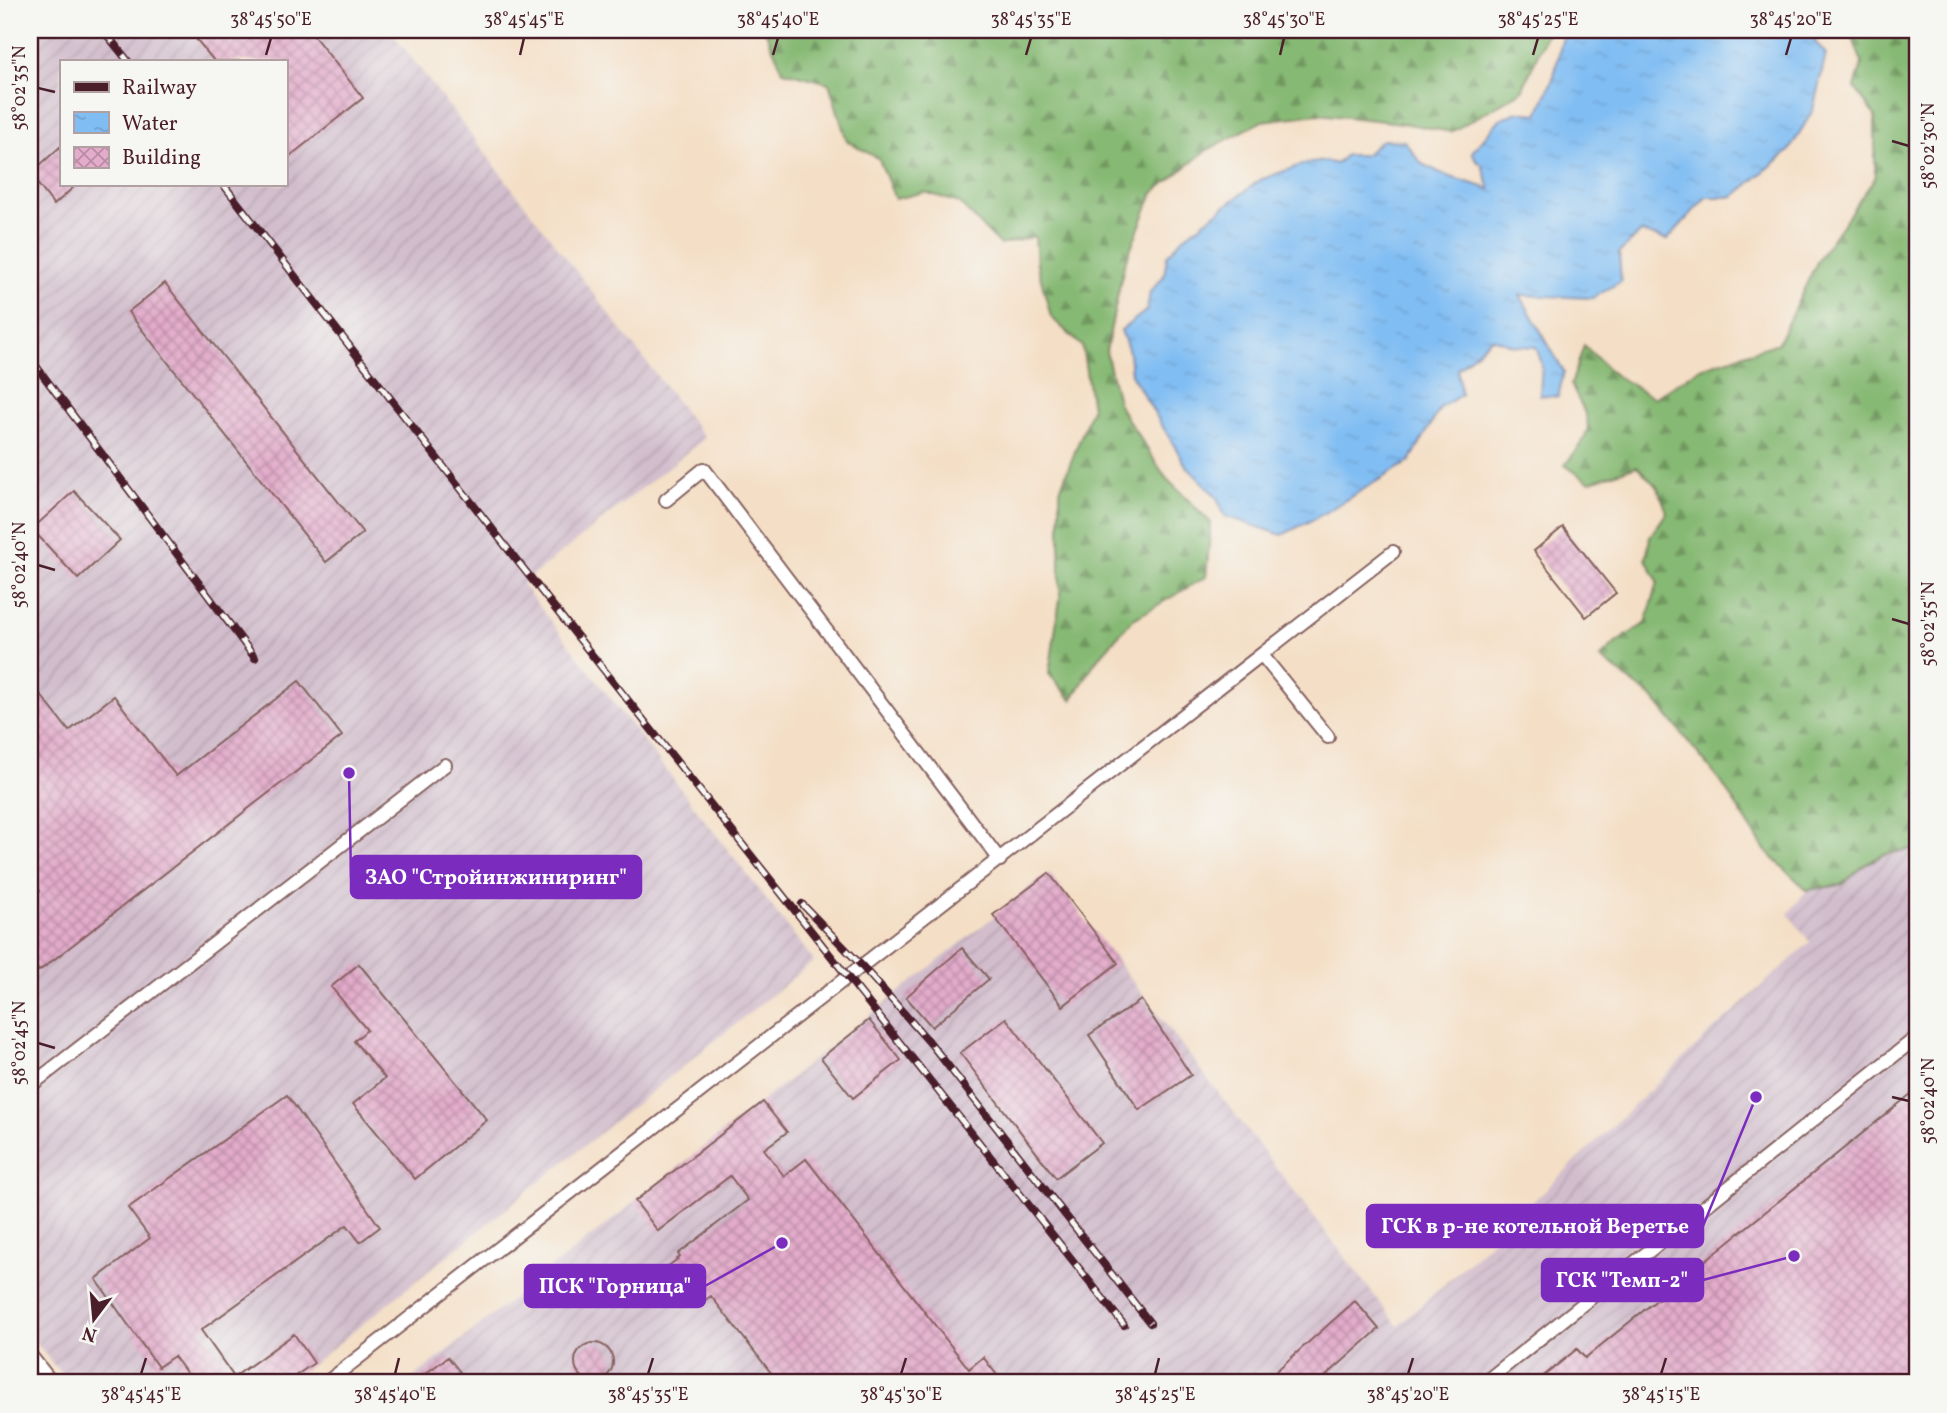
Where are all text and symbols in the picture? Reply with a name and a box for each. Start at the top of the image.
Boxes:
text: 38°45'50"E [230,8,312,33]
text: 38°45'45"E [484,8,564,33]
text: 38°45'40"E [737,8,819,33]
text: 38°45'35"E [991,8,1072,33]
text: 38°45'30"E [1243,8,1325,33]
text: 38°45'25"E [1497,8,1579,33]
text: 38°45'20"E [1750,8,1833,33]
text: 58°02'35"N [8,45,33,131]
legend [60,60,287,186]
text: Railway [122,74,198,103]
text: 58°02'30"N [1917,103,1942,189]
text: Water [122,110,178,139]
text: Building [122,144,201,173]
text: 58°02'40"N [8,522,33,608]
text: 58°02'35"N [1917,581,1942,667]
callout: ЗАО "Стройинжиниринг" [351,856,641,898]
text: ЗАО "Стройинжиниринг" [365,864,627,893]
text: 58°02'45"N [8,1001,33,1085]
text: 58°02'40"N [1917,1058,1942,1144]
callout: ГСК в р-не котельной Веретье [1367,1205,1703,1247]
text: ГСК в р-не котельной Веретье [1381,1213,1689,1242]
callout: ГСК "Темп-2" [1542,1259,1703,1301]
callout: ПСК "Горница" [525,1265,705,1307]
text: ГСК "Темп-2" [1556,1267,1688,1296]
text: ПСК "Горница" [539,1273,691,1302]
north arrow [60,1284,130,1354]
text: N [79,1319,100,1348]
text: 38°45'45"E [101,1383,181,1408]
text: 38°45'40"E [354,1383,436,1408]
text: 38°45'35"E [608,1383,689,1408]
text: 38°45'30"E [860,1383,942,1408]
text: 38°45'25"E [1114,1383,1196,1408]
text: 38°45'20"E [1367,1383,1450,1408]
text: 38°45'15"E [1622,1383,1701,1408]

